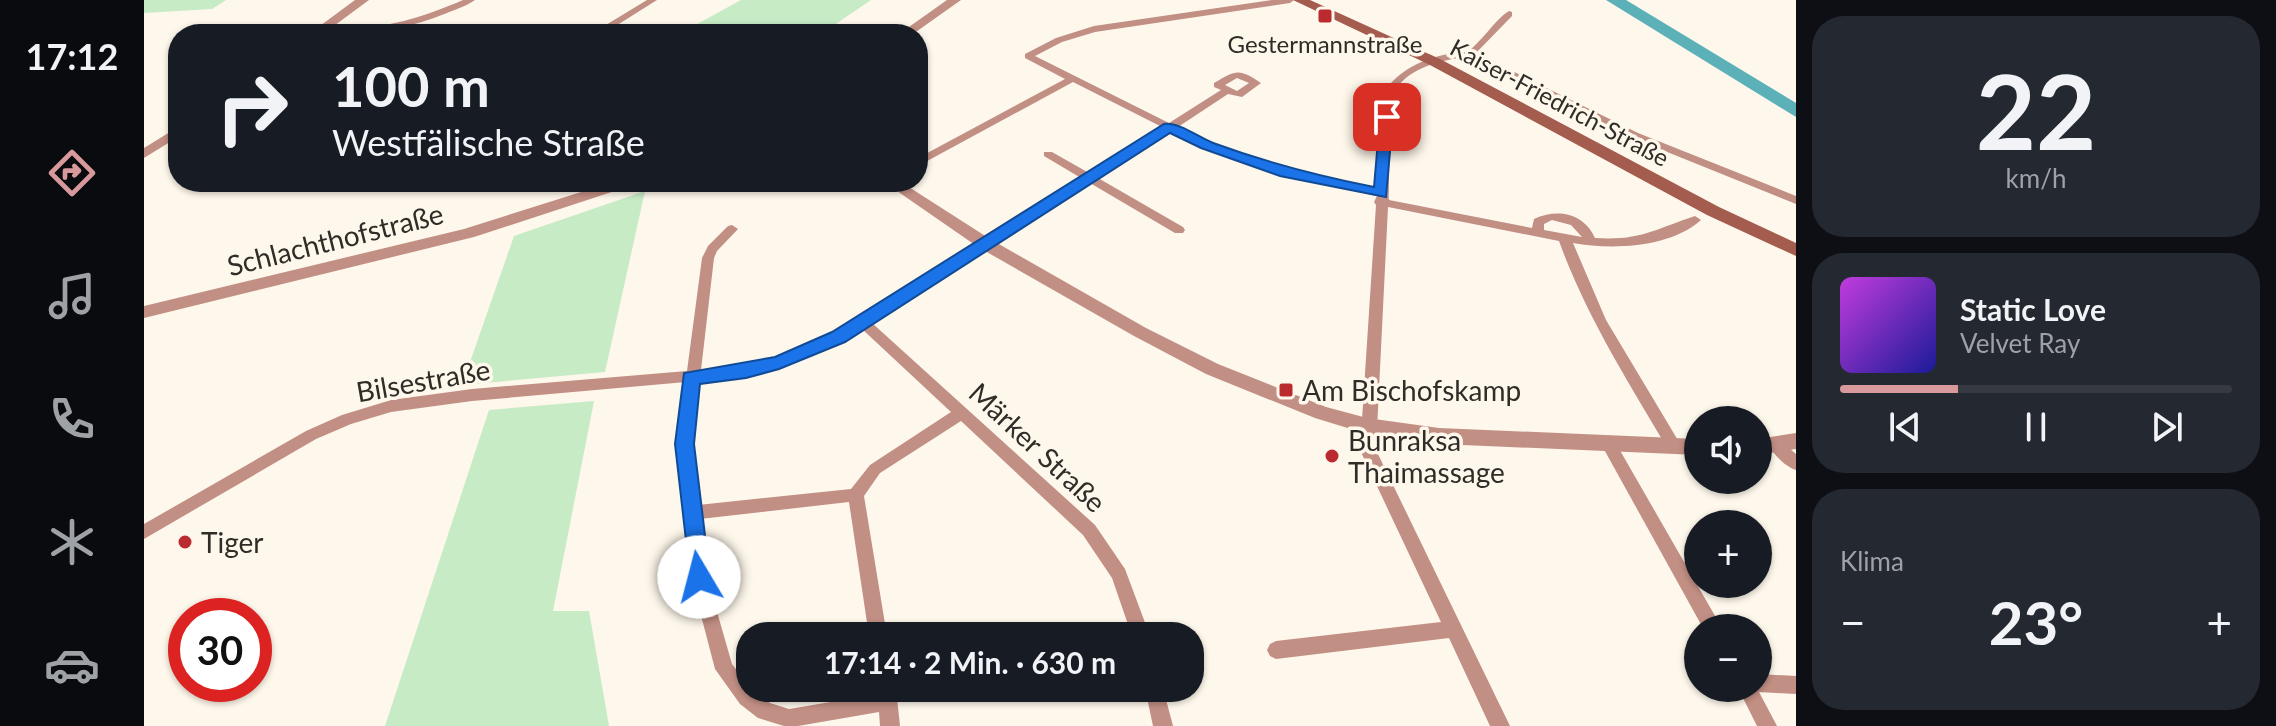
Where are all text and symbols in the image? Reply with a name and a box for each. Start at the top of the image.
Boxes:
marker: Gestermannstraße [1316,7,1334,25]
place label: Gestermannstraße [1228,29,1422,58]
street label: Kaiser-Friedrich-Straße [1446,32,1674,172]
text: 17:12 [26,34,118,78]
text: 22 [1976,47,2096,172]
text: 100 m [332,52,490,119]
icon: right [200,56,304,160]
pin [1353,83,1421,151]
icon: arrive [1365,95,1409,139]
text: Westfälische Straße [332,120,645,164]
icon: directions [44,145,100,201]
text: km/h [2006,162,2066,194]
street label: Schlachthofstraße [223,196,447,282]
icon: music [44,268,100,324]
text: Static Love [1960,291,2106,327]
text: Velvet Ray [1960,327,2080,359]
street label: Bilsestraße [354,352,492,408]
place label: Am Bischofskamp [1302,373,1521,407]
street label: Märker Straße [963,375,1113,519]
marker: Am Bischofskamp [1277,381,1295,399]
icon: phone [44,391,100,447]
icon: previous [1883,405,1927,449]
icon: pause [2014,405,2058,449]
icon: next [2145,405,2189,449]
map controls [1684,406,1772,702]
button: sound [1684,406,1772,494]
place label: Bunraksa Thaimassage [1348,423,1505,489]
marker: Bunraksa Thaimassage [1323,447,1341,465]
button: + [1684,510,1772,598]
icon: climate [44,514,100,570]
place label: Tiger [201,525,263,559]
marker: Tiger [176,533,194,551]
position arrow [657,535,741,619]
text: Klima [1840,545,1904,577]
text: 23° [1989,586,2083,658]
text: − [1840,596,1866,648]
text: + [2206,596,2232,648]
speed limit sign: 30 [168,598,272,702]
button: − [1684,614,1772,702]
icon: car [44,637,100,693]
text: 17:14 · 2 Min. · 630 m [824,644,1116,680]

